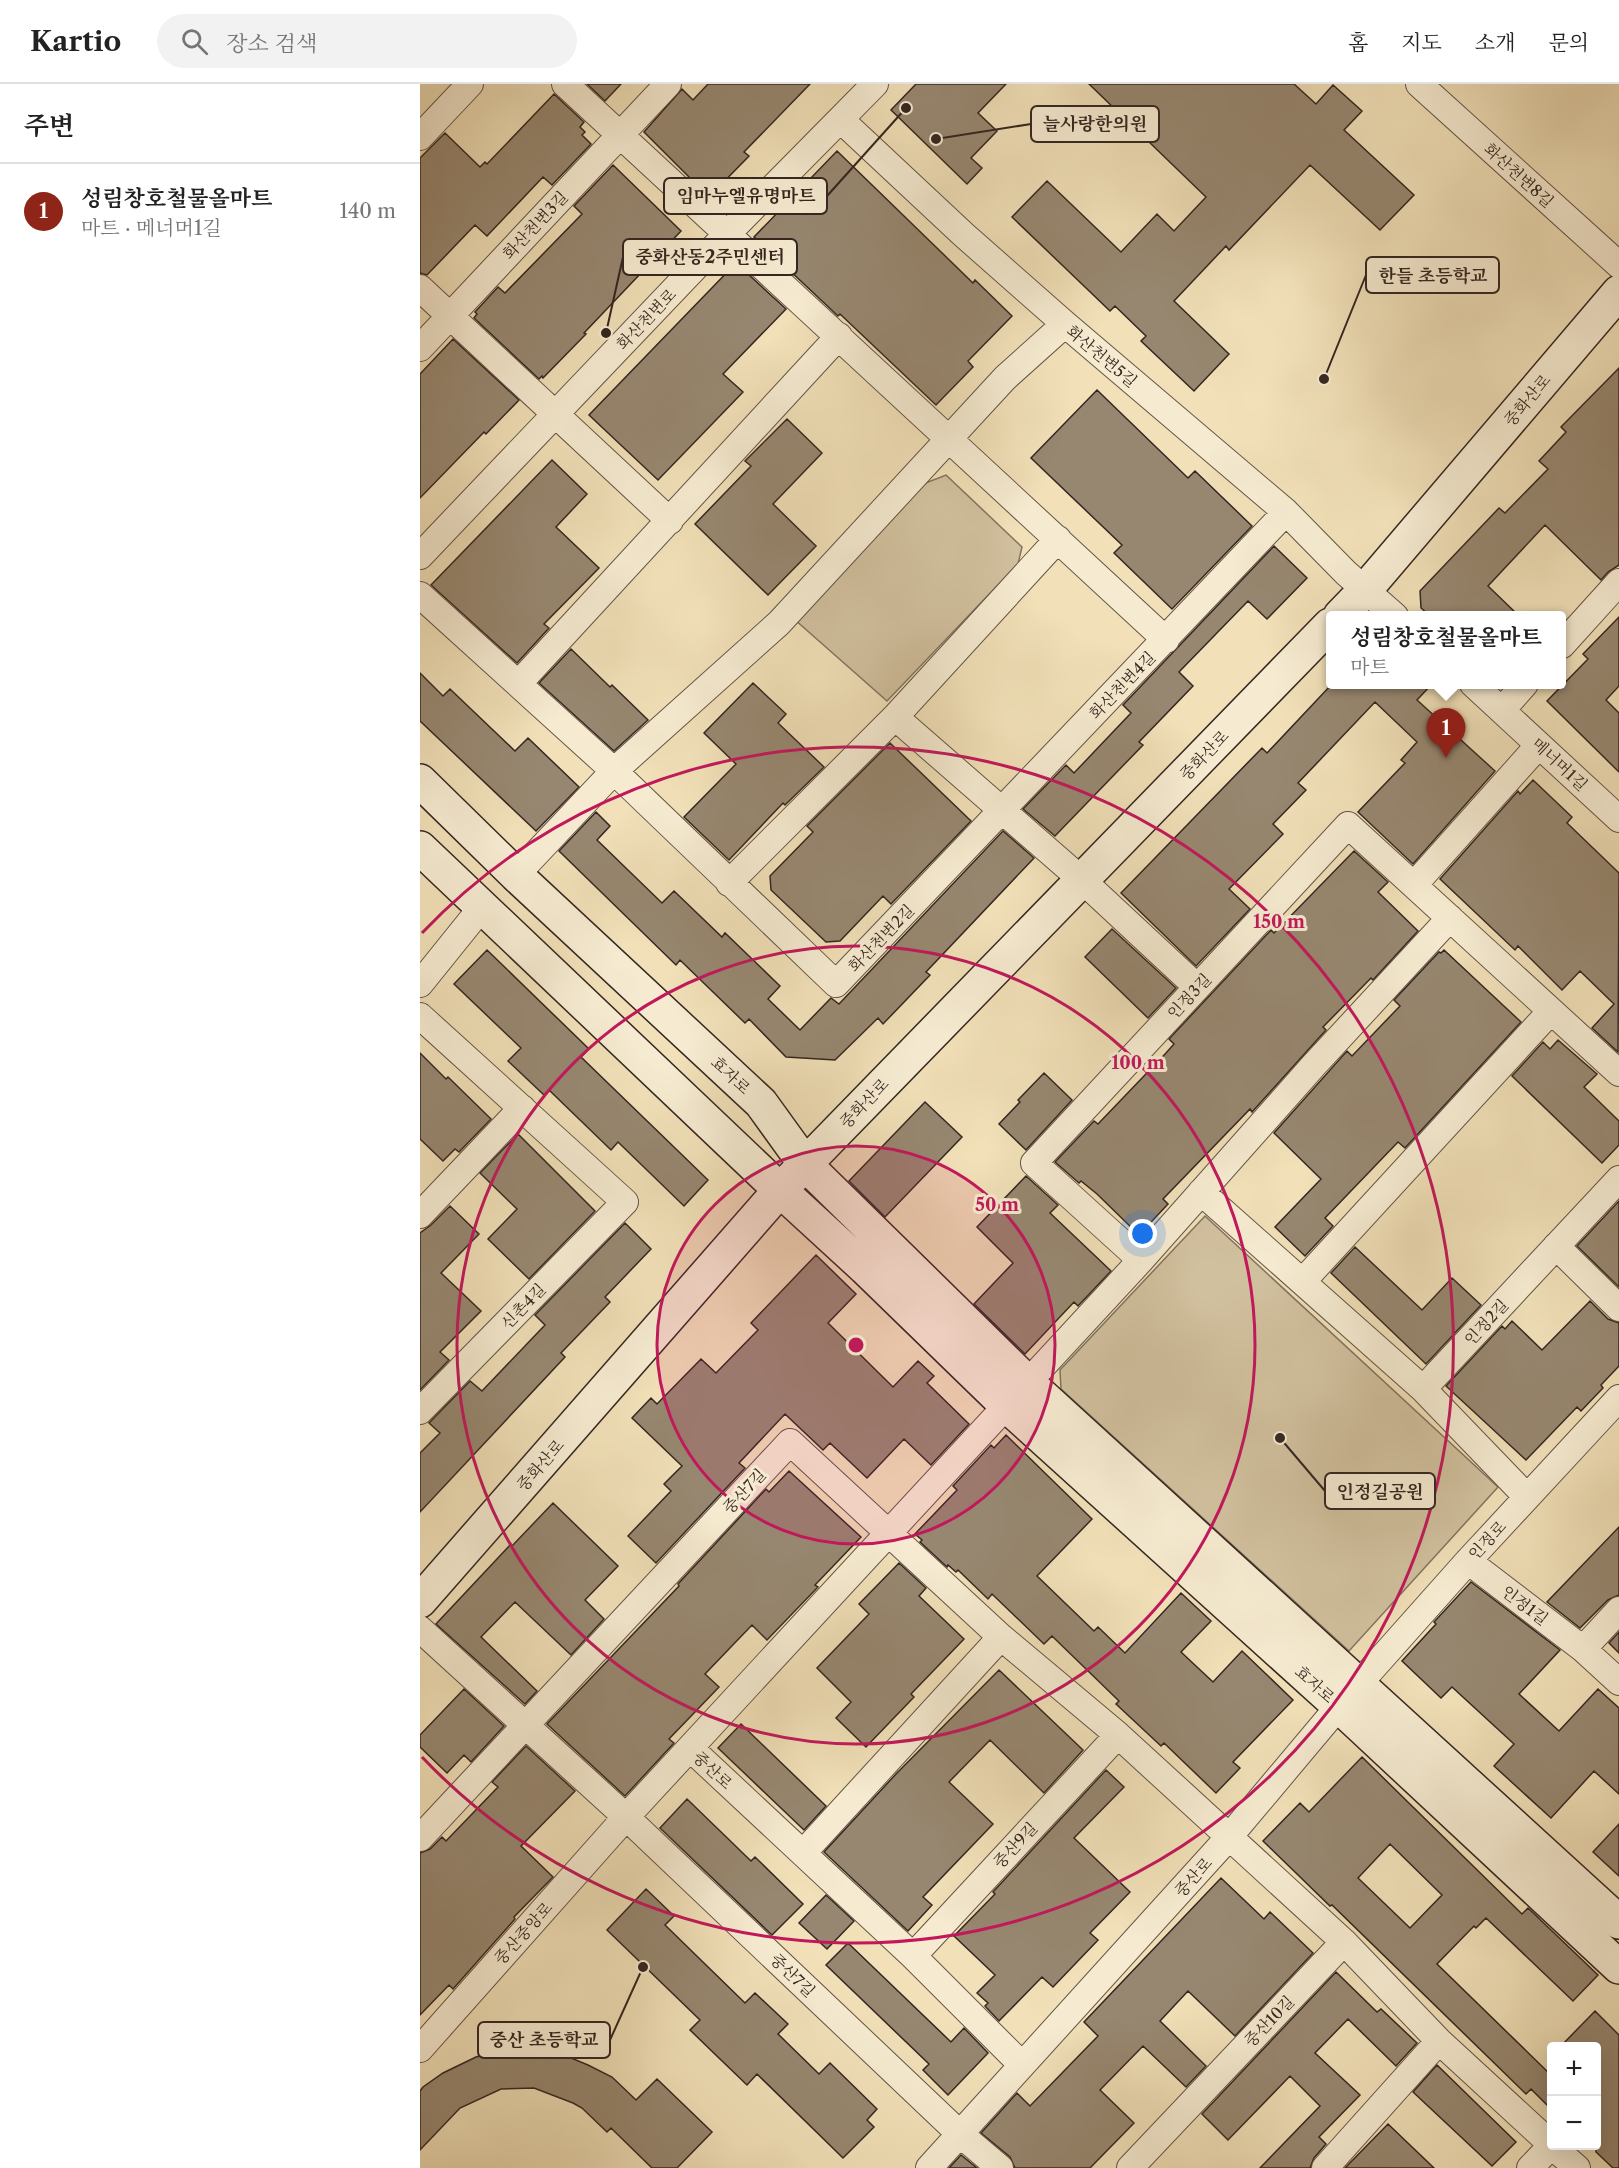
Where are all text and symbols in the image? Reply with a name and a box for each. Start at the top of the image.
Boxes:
search box [157,14,577,68]
text: Kartio [30,24,121,58]
icon: search [178,25,211,58]
text: 장소 검색 [226,30,317,57]
text: 홈 [1348,30,1368,55]
text: 지도 [1401,30,1442,55]
text: 소개 [1475,30,1515,55]
text: 문의 [1548,30,1589,55]
callout: 늘사랑한의원 [1031,106,1159,142]
text: 주변 [24,110,74,142]
text: 늘사랑한의원 [1043,113,1147,135]
street label: 화산천변8길 [1480,139,1558,211]
callout: 임마누엘유명마트 [664,178,827,214]
text: 성림창호철물올마트 [81,185,272,212]
text: 임마누엘유명마트 [676,185,816,207]
street label: 화산천변3길 [498,187,572,263]
text: 1 [39,199,48,223]
text: 140 m [339,199,396,223]
text: 마트 · 메너머1길 [81,216,222,240]
callout: 중화산동2주민센터 [623,239,797,275]
text: 중화산동2주민센터 [635,246,785,268]
callout: 한들 초등학교 [1366,257,1499,293]
text: 한들 초등학교 [1379,265,1488,287]
street label: 화산천변로 [612,284,680,354]
street label: 화산천변5길 [1063,321,1141,391]
street label: 중화산로 [1499,369,1555,430]
popup [1326,611,1566,689]
text: 성림창호철물올마트 [1350,624,1542,651]
street label: 화산천변4길 [1085,647,1159,723]
text: 마트 [1350,655,1389,679]
pin: 1 [1426,708,1466,758]
street label: 중화산로 [1175,725,1233,784]
street label: 메너머1길 [1528,733,1592,795]
street label: 화산천변2길 [844,900,918,976]
text: 150 m [1253,911,1305,933]
street label: 인정3길 [1163,969,1215,1023]
street label: 효자로 [707,1052,755,1098]
text: 100 m [1111,1052,1165,1074]
street label: 중화산로 [835,1073,893,1132]
text: 50 m [975,1194,1019,1216]
your location [1128,1219,1157,1248]
street label: 신촌4길 [496,1279,550,1333]
street label: 인정2길 [1460,1295,1512,1349]
centre of rings [846,1335,866,1355]
street label: 중화산로 [512,1435,568,1495]
street label: 중산7길 [718,1464,770,1518]
callout: 인정길공원 [1325,1473,1435,1509]
text: 인정길공원 [1337,1481,1423,1503]
street label: 인정로 [1464,1516,1510,1564]
street label: 인정1길 [1498,1581,1552,1629]
street label: 효자로 [1291,1661,1339,1707]
street label: 중산로 [689,1747,737,1793]
street label: 중산9길 [989,1818,1041,1872]
street label: 중산로 [1170,1853,1216,1901]
street label: 중산중앙로 [490,1897,557,1968]
street label: 중산7길 [767,1949,819,2001]
street label: 중산10길 [1240,1991,1298,2051]
callout: 중산 초등학교 [478,2022,610,2058]
text: 중산 초등학교 [490,2029,599,2051]
map controls [1547,2042,1601,2150]
button: + [1547,2042,1601,2096]
button: − [1547,2096,1601,2150]

